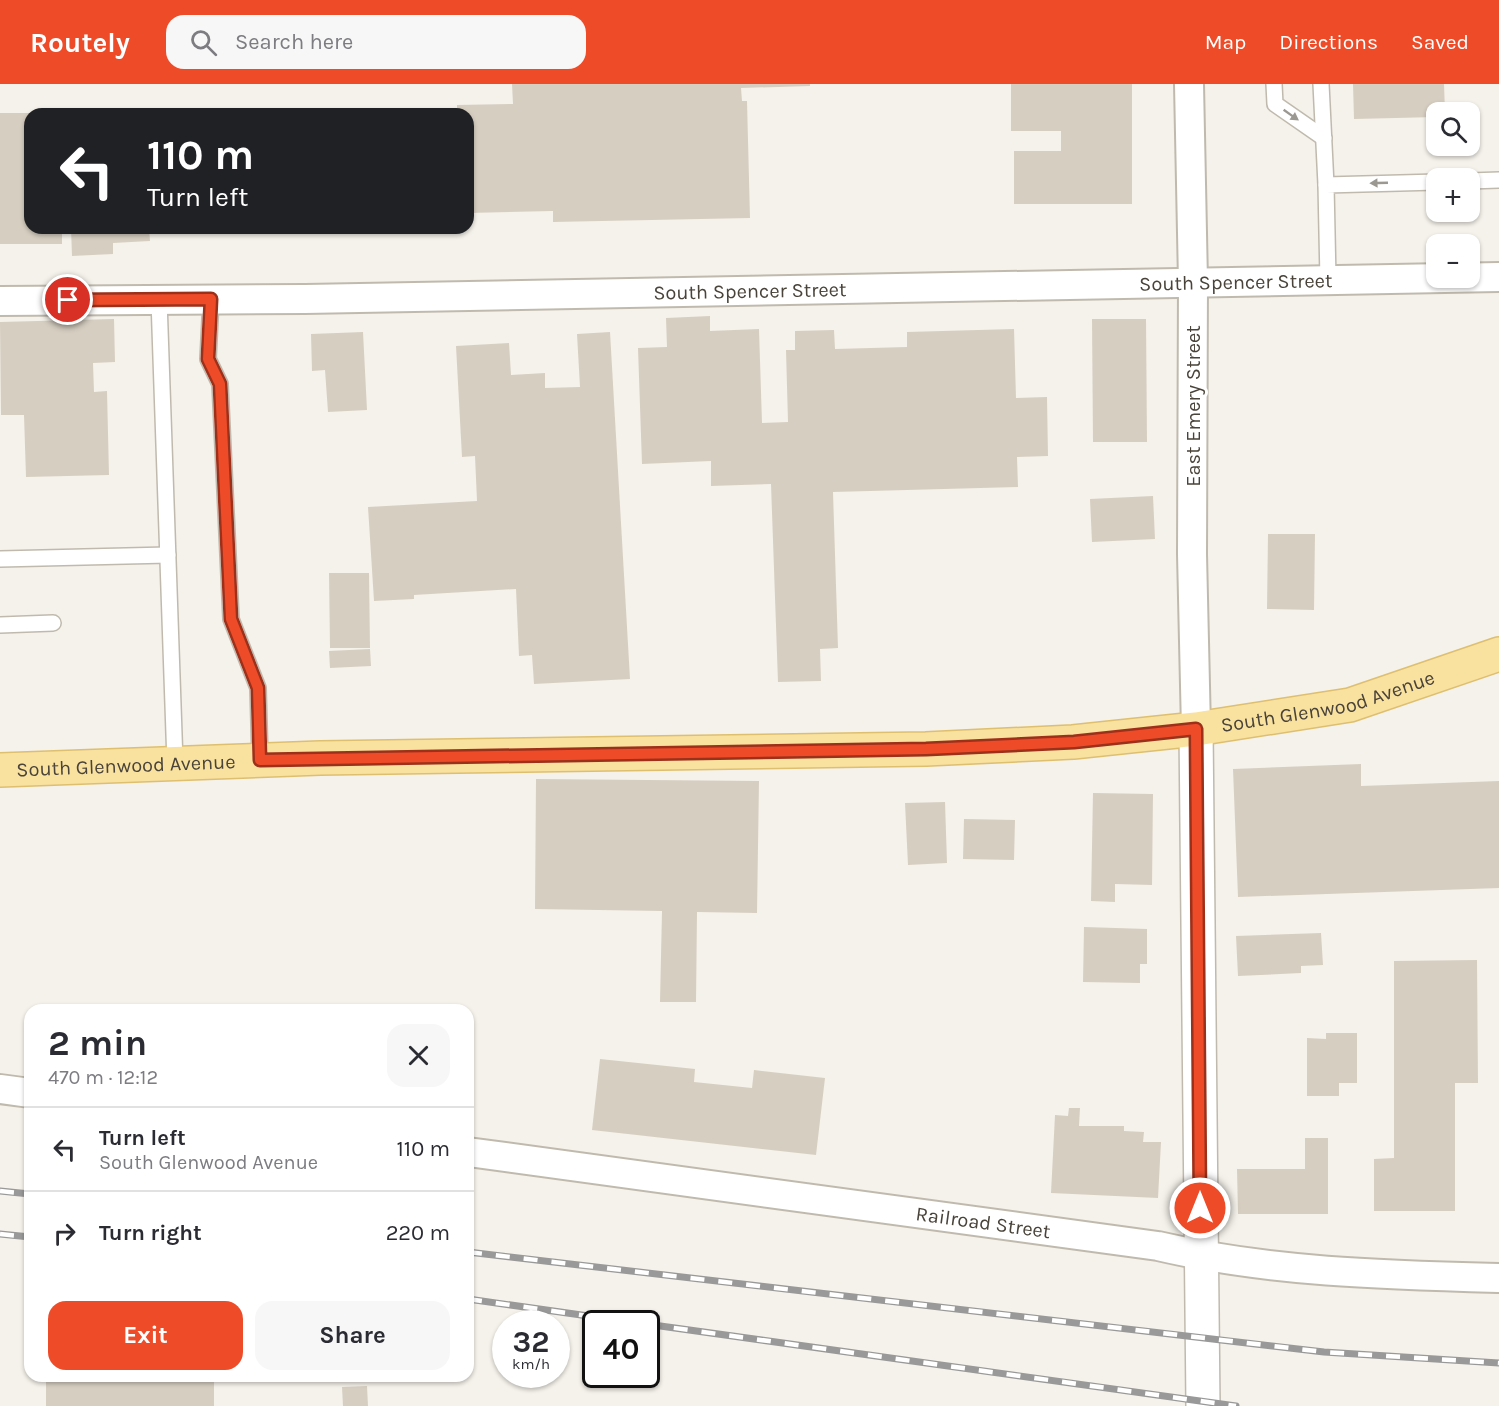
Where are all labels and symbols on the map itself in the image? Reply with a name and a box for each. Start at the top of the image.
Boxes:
one-way arrow [1283,109,1299,121]
one-way arrow [1369,179,1388,188]
street label: South Spencer Street [1139,269,1333,296]
pin [42,274,93,325]
street label: South Spencer Street [653,278,847,305]
street label: East Emery Street [1182,325,1205,487]
street label: South Glenwood Avenue [1219,666,1438,737]
street label: South Glenwood Avenue [16,750,236,781]
position arrow [1168,1176,1232,1240]
street label: Railroad Street [914,1202,1052,1243]
speed limit sign: 40 [582,1310,660,1388]

